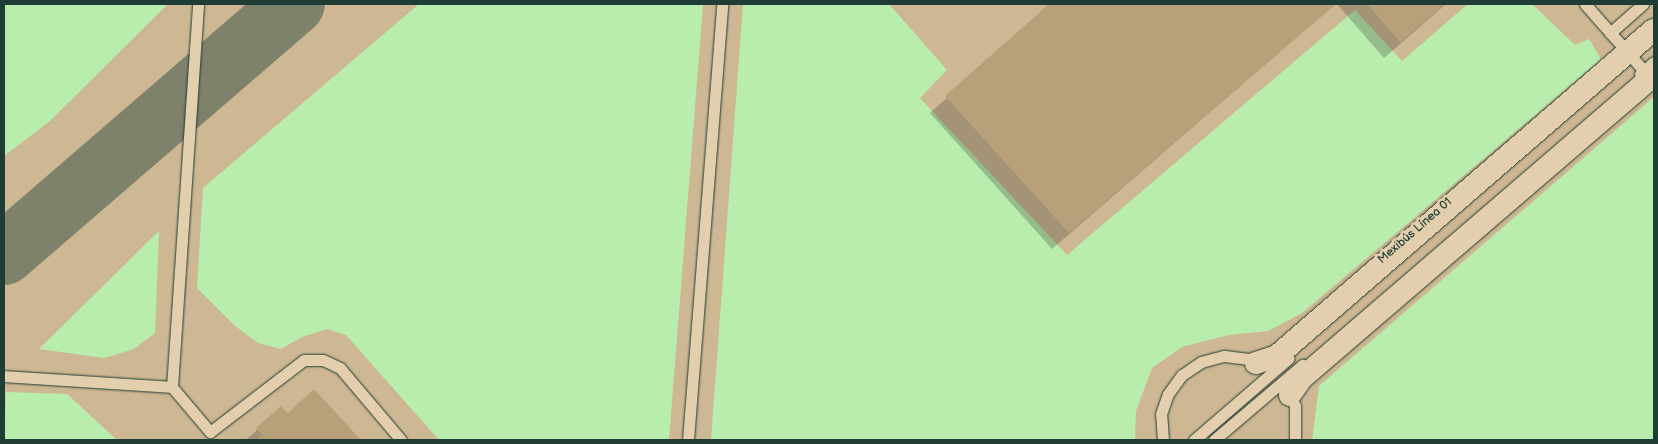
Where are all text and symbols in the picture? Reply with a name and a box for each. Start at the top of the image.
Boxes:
street label: Mexibús Línea 01 [1375,195,1455,267]

